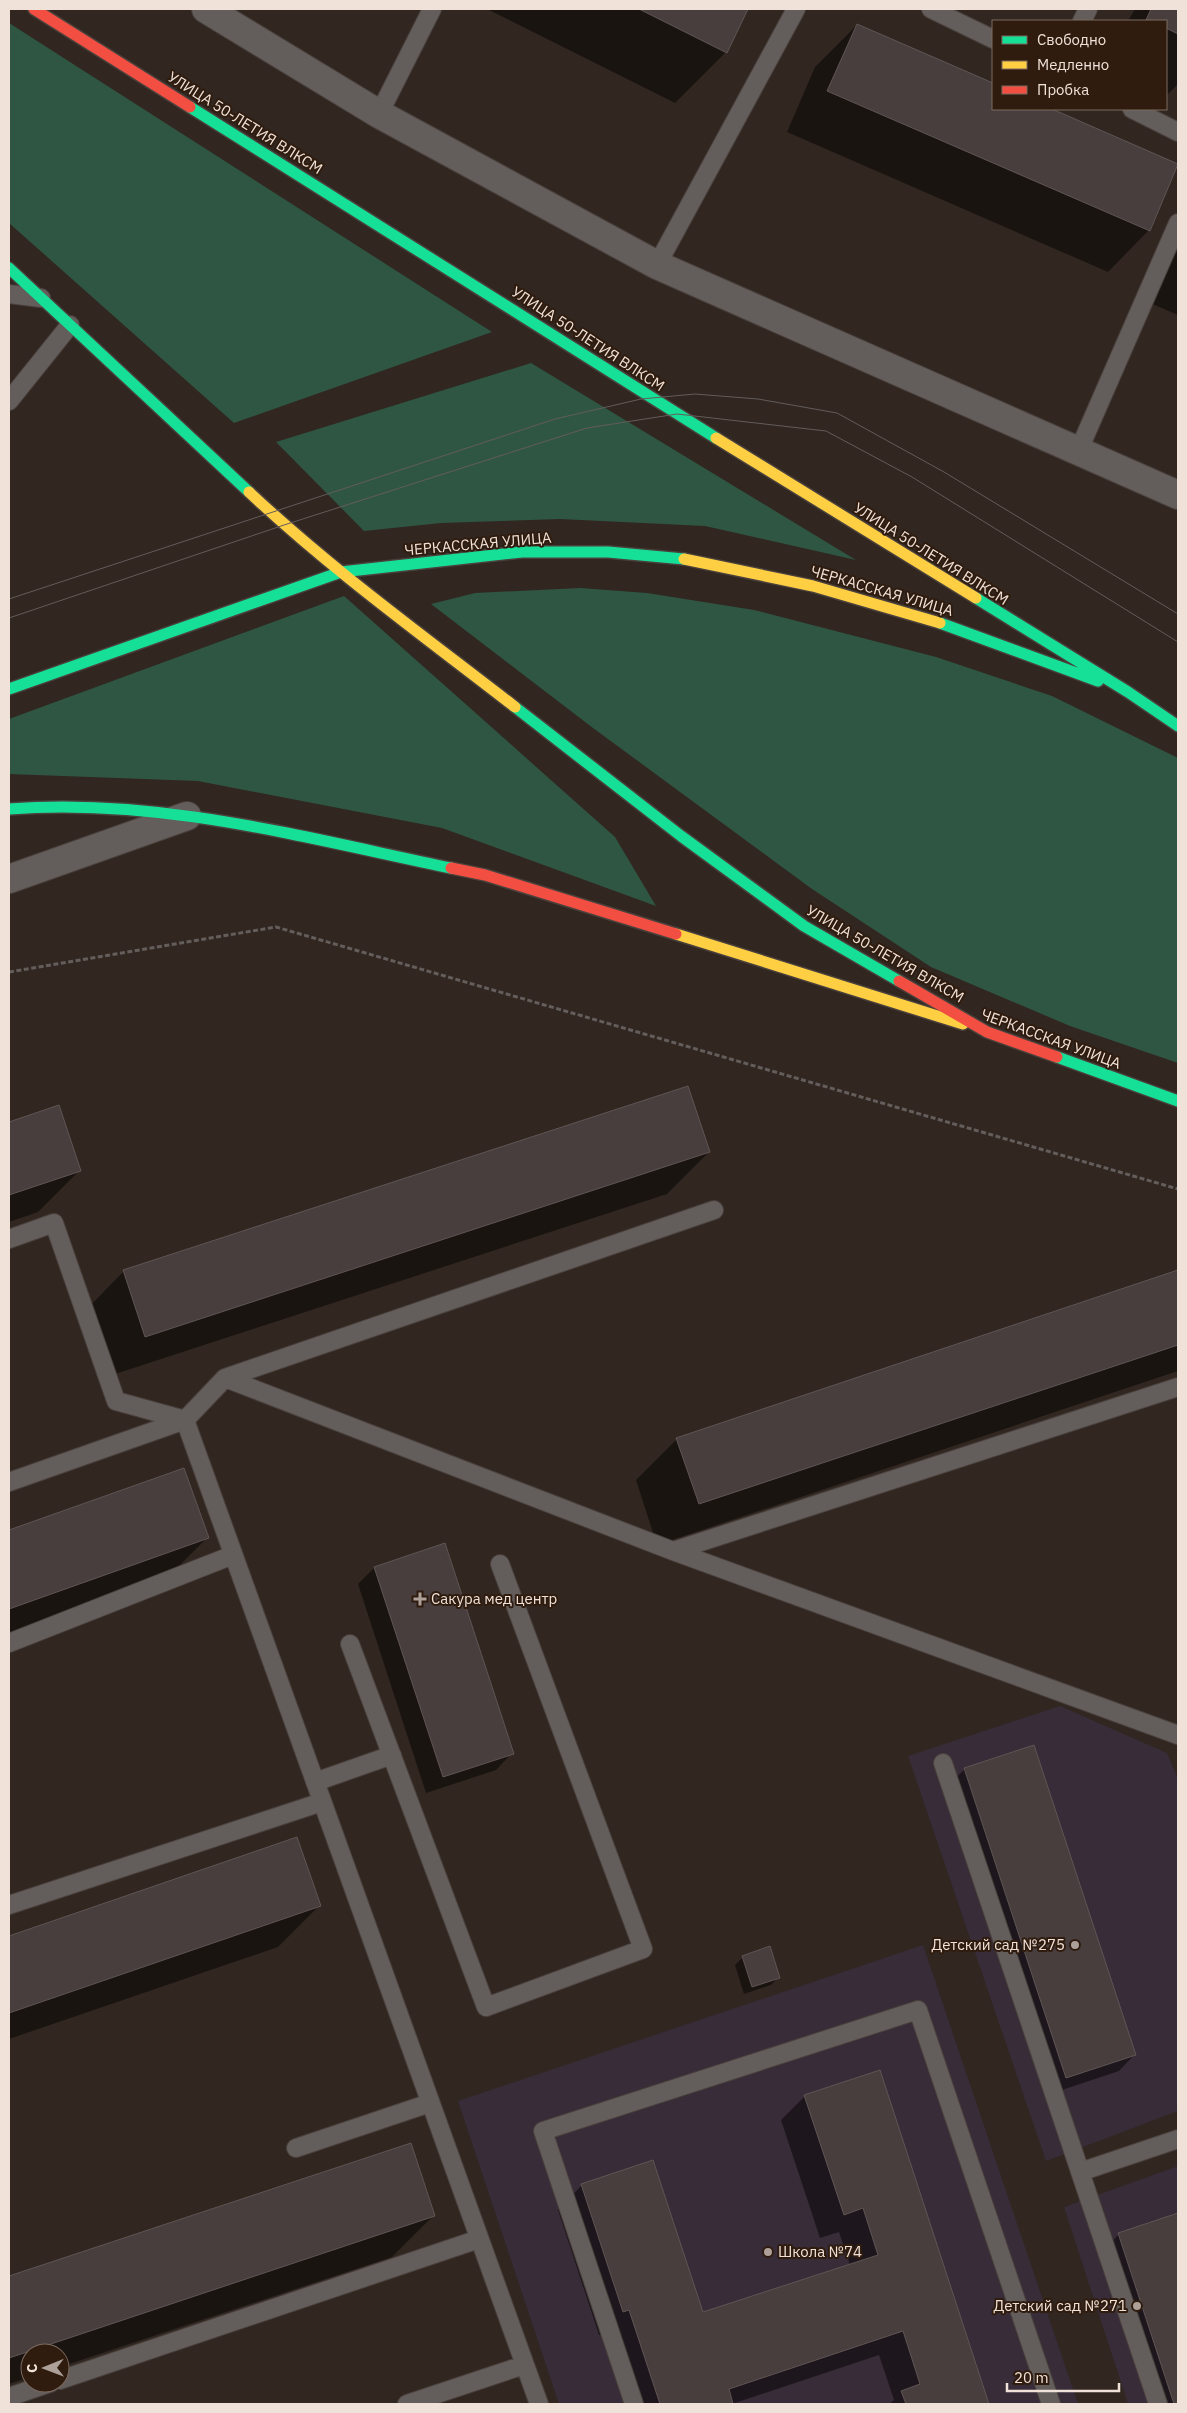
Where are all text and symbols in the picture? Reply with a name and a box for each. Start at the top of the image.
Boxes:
legend [992,20,1167,110]
text: Свободно [1037,30,1106,49]
text: Медленно [1037,55,1109,74]
street label: УЛИЦА 50-ЛЕТИЯ ВЛКСМ [164,67,326,178]
text: Пробка [1037,80,1089,99]
street label: УЛИЦА 50-ЛЕТИЯ ВЛКСМ [508,282,669,395]
street label: УЛИЦА 50-ЛЕТИЯ ВЛКСМ [850,498,1012,609]
street label: ЧЕРКАССКАЯ УЛИЦА [404,528,553,559]
street label: ЧЕРКАССКАЯ УЛИЦА [809,561,956,620]
street label: УЛИЦА 50-ЛЕТИЯ ВЛКСМ [803,901,968,1007]
street label: ЧЕРКАССКАЯ УЛИЦА [979,1004,1124,1073]
place label: Сакура мед центр [431,1589,557,1608]
marker: Сакура мед центр [413,1592,427,1606]
place label: Детский сад №275 [931,1935,1065,1954]
marker: Детский сад №275 [1069,1939,1081,1951]
place label: Школа №74 [778,2242,862,2261]
marker: Школа №74 [762,2246,774,2258]
place label: Детский сад №271 [993,2296,1127,2315]
marker: Детский сад №271 [1131,2300,1143,2312]
north arrow [20,2343,70,2393]
scale bar [1007,2360,1120,2392]
text: С [23,2364,41,2373]
text: 20 m [1014,2368,1049,2387]

